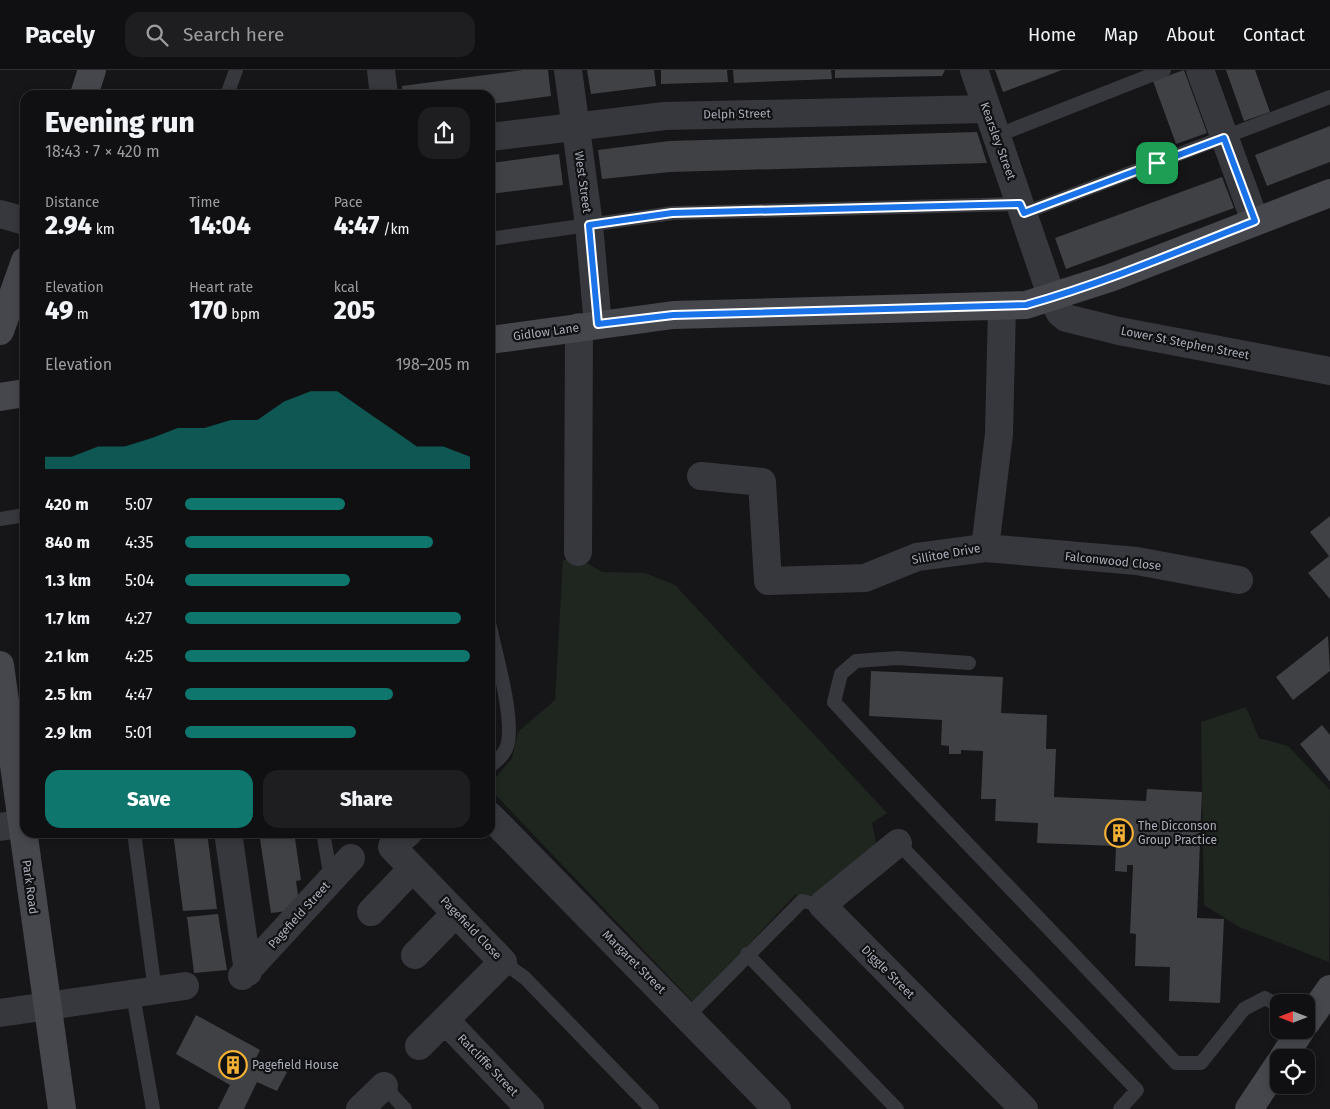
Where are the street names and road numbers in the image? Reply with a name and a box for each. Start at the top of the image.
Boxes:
street label: Kearsley Street [977,100,1019,182]
street label: Delph Street [703,106,772,122]
street label: West Street [572,150,594,214]
street label: Gidlow Lane [512,320,580,344]
street label: Lower St Stephen Street [1120,324,1251,362]
street label: Sillitoe Drive [911,541,981,567]
street label: Falconwood Close [1064,549,1162,573]
street label: Park Road [19,859,41,915]
street label: Pagefield Street [265,878,333,951]
street label: Pagefield Close [438,894,504,962]
street label: Margaret Street [599,927,669,997]
street label: Diggle Street [859,943,918,1002]
street label: Ratcliffe Street [455,1031,522,1099]

